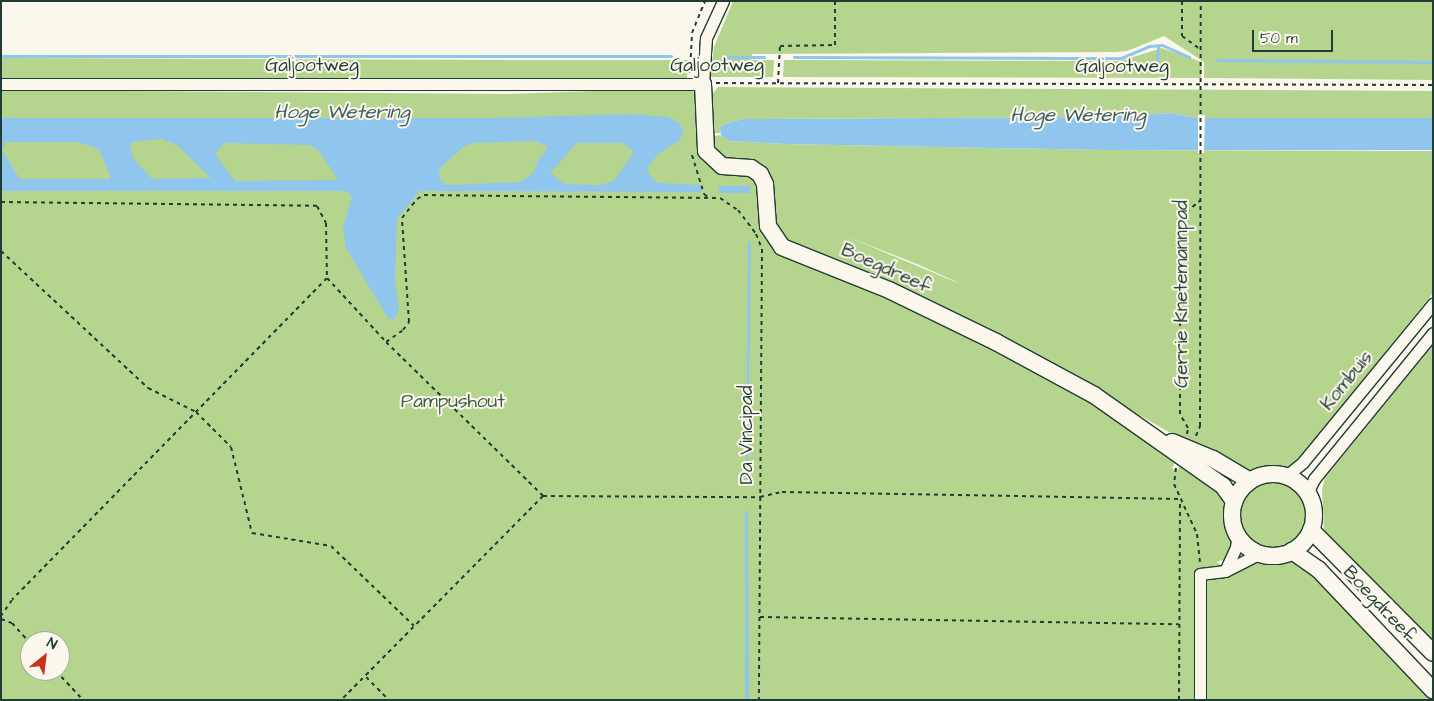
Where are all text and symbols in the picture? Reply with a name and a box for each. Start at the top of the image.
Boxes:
scale bar [1254,20,1335,52]
text: 50 m [1260,28,1298,49]
street label: Galjootweg [265,55,359,77]
street label: Galjootweg [670,55,764,77]
street label: Galjootweg [1075,56,1169,78]
water label: Hoge Wetering [274,100,410,124]
water label: Hoge Wetering [1010,103,1146,127]
street label: Gerrie Knetemannpad [1171,200,1193,388]
street label: Boegdreef [837,239,935,299]
street label: Kombuis [1316,347,1378,415]
street label: Da Vincipad [736,386,758,484]
park label: Pampushout [401,391,505,413]
street label: Boegdreef [1338,561,1420,647]
north arrow [20,631,70,681]
text: N [43,633,60,655]

